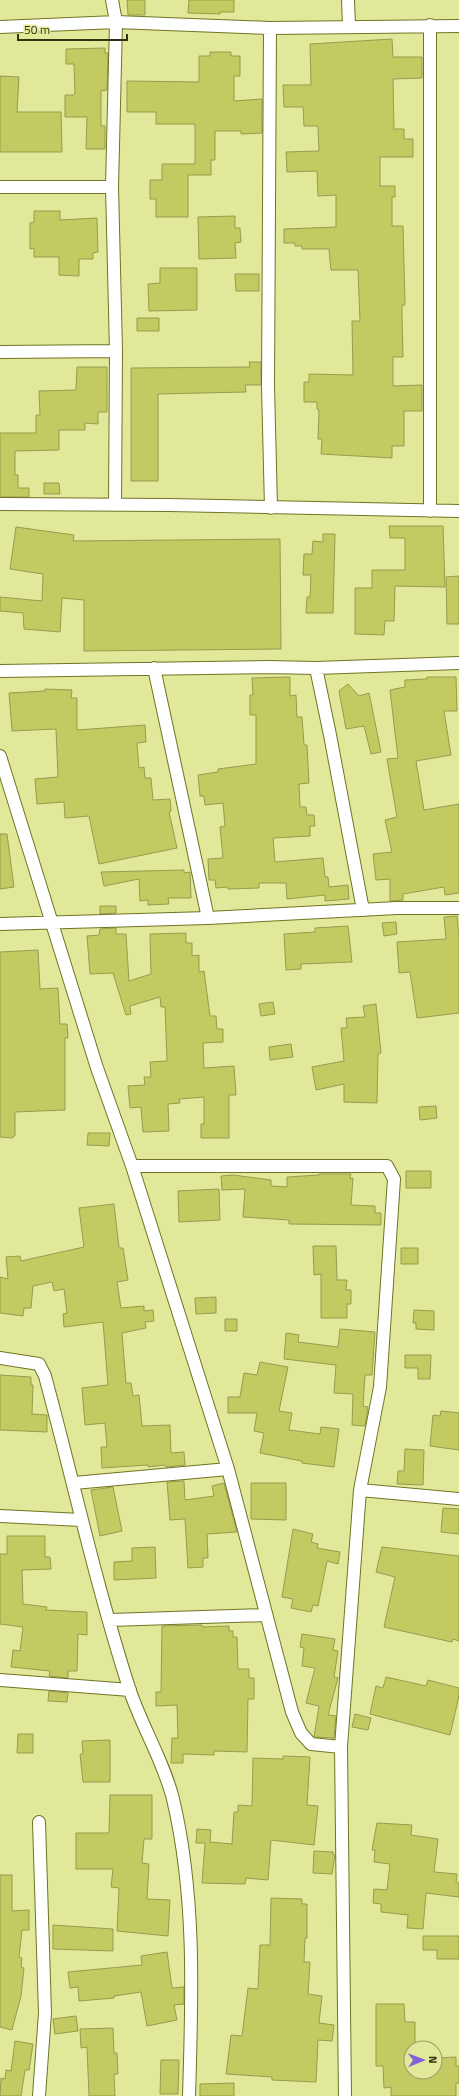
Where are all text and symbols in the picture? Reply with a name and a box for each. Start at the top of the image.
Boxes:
scale bar [18,16,127,42]
text: 50 m [24,20,50,39]
north arrow [403,2040,443,2080]
text: N [425,2056,441,2064]

